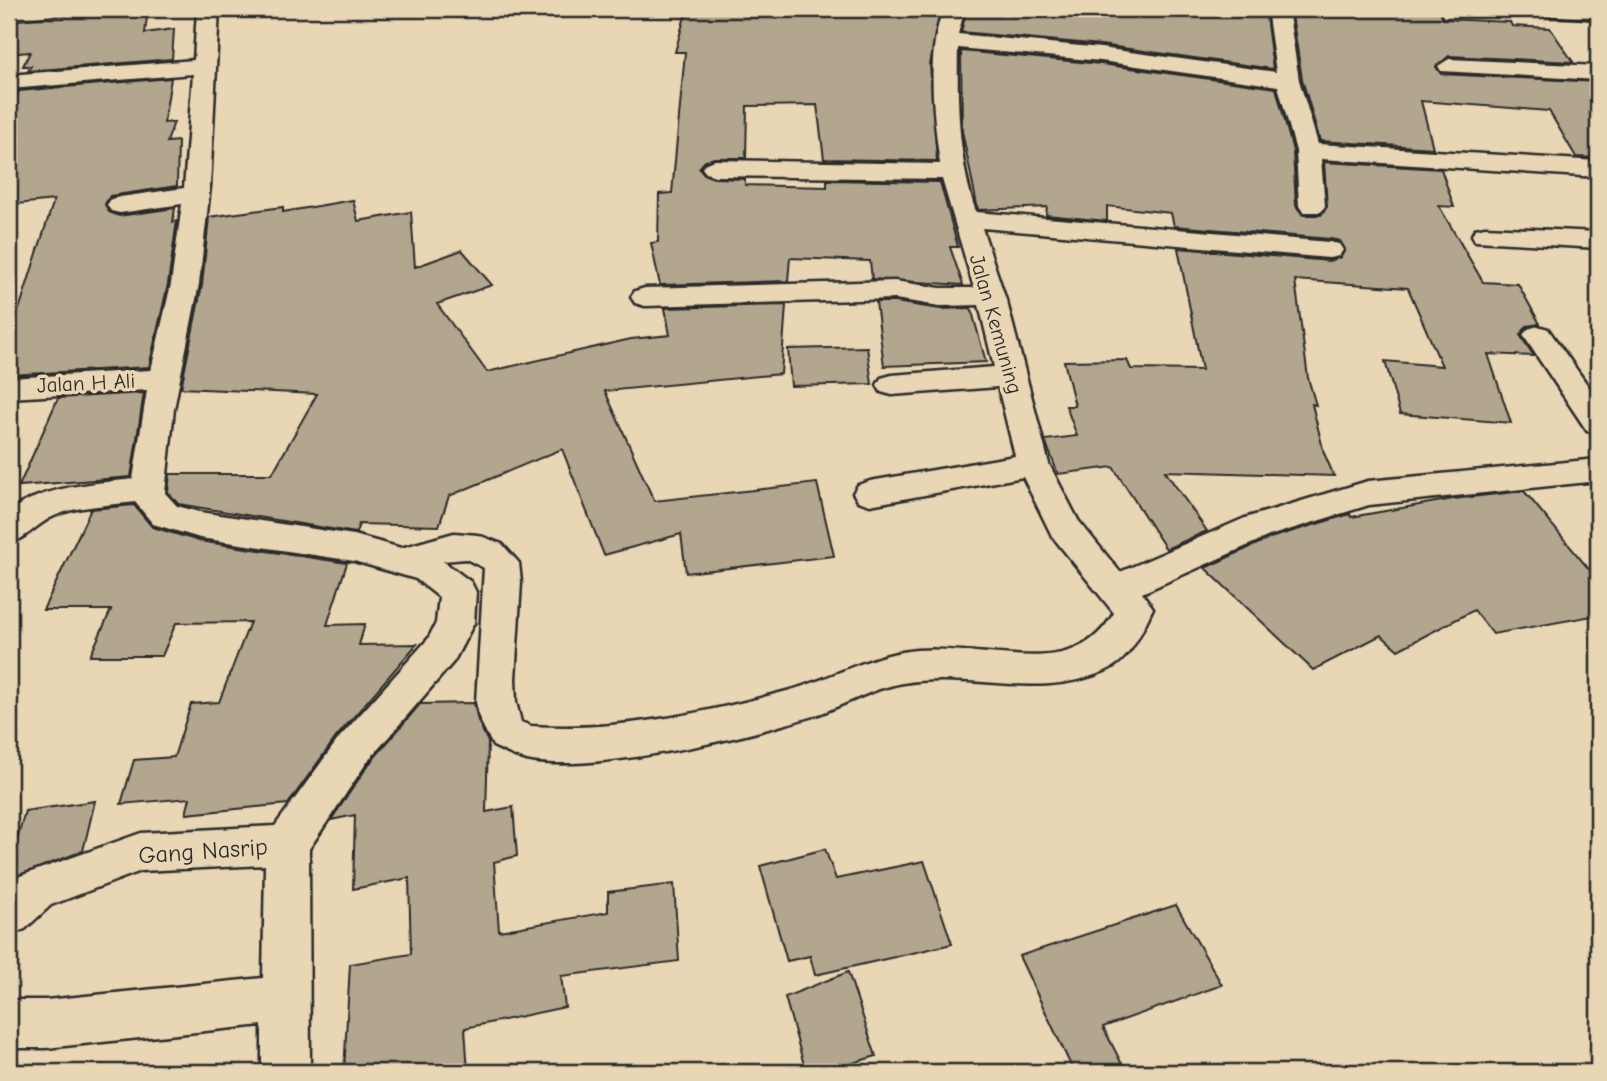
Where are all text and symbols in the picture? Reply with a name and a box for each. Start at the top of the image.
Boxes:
street label: Jalan Kemuning [965,251,1027,397]
street label: Jalan H Ali [36,368,136,398]
street label: Gang Nasrip [137,833,269,869]

